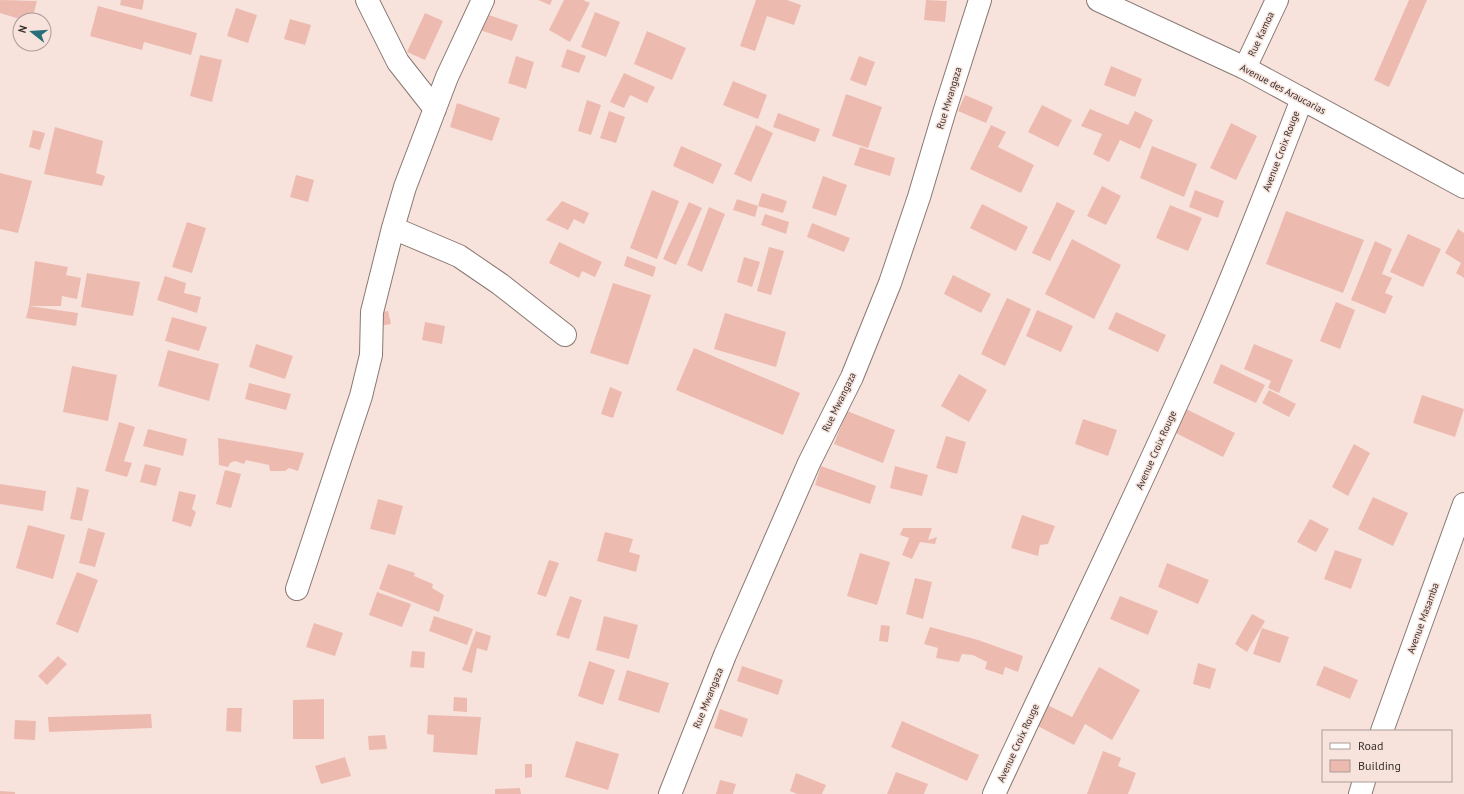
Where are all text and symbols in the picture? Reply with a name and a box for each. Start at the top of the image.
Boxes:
street label: Rue Kamoa [1245,9,1277,59]
north arrow [12,12,52,52]
text: N [15,24,30,35]
street label: Avenue des Araucarias [1238,61,1328,117]
street label: Rue Mwangaza [933,65,965,131]
street label: Avenue Croix Rouge [1260,109,1302,193]
street label: Rue Mwangaza [819,370,859,434]
street label: Avenue Croix Rouge [1133,408,1179,492]
street label: Avenue Masamba [1404,581,1442,655]
street label: Rue Mwangaza [690,666,726,730]
street label: Avenue Croix Rouge [994,702,1042,784]
legend [1322,730,1452,782]
text: Road [1358,738,1383,753]
text: Building [1358,758,1401,773]

